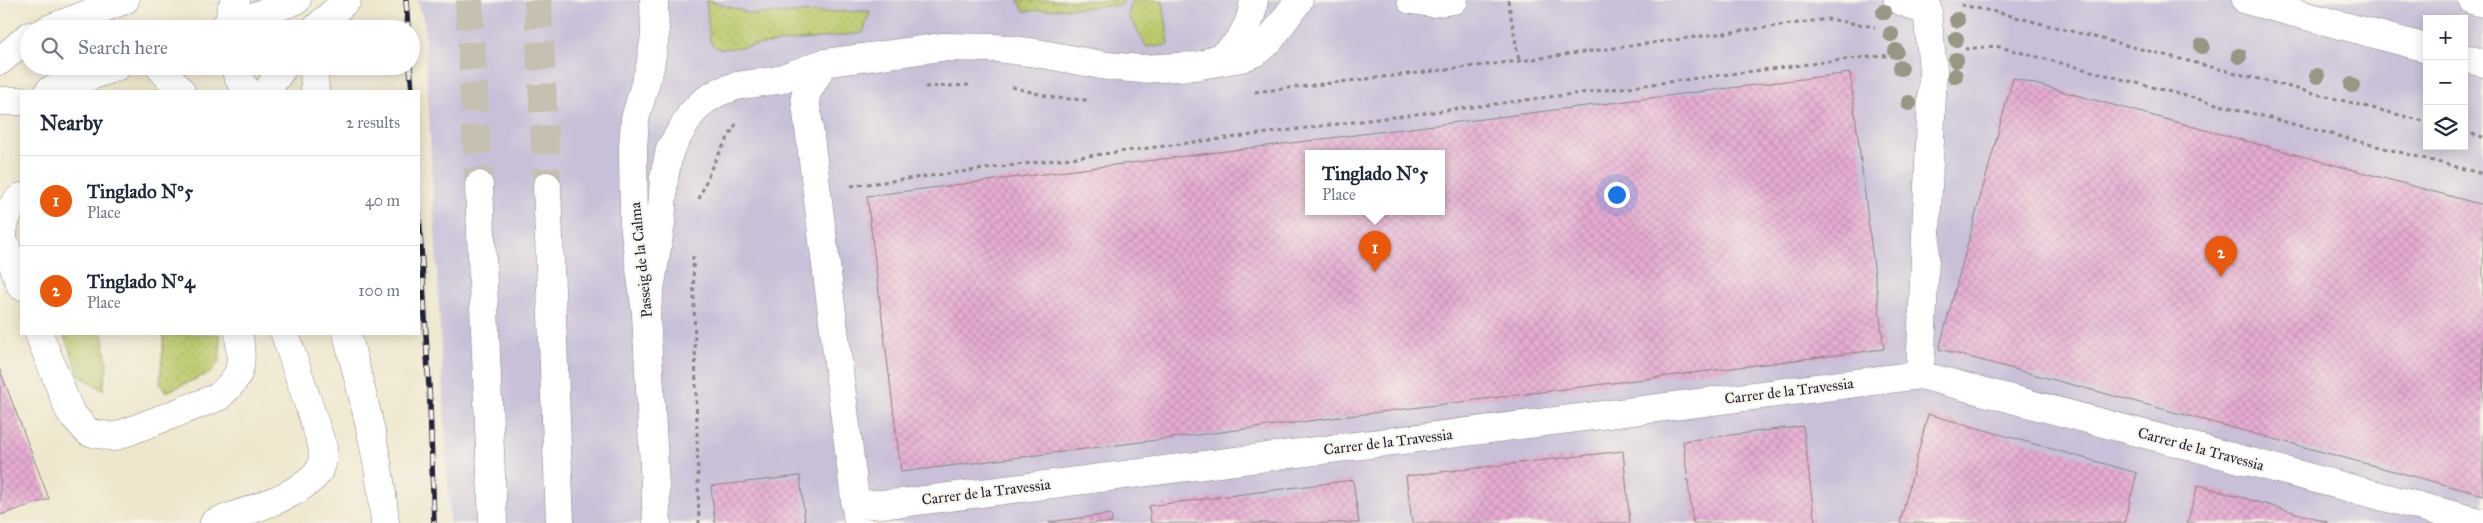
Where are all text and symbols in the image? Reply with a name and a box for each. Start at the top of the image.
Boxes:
map controls [2423,15,2468,150]
button: + [2423,15,2468,60]
search box [20,20,420,75]
icon: search [38,34,66,62]
text: Search here [78,36,168,59]
button: − [2423,60,2468,105]
button: layers [2423,105,2468,150]
text: Nearby [40,110,103,136]
text: 2 results [346,113,400,132]
popup [1305,150,1445,215]
text: Tinglado Nº5 [1322,162,1428,185]
text: Tinglado Nº5 [87,180,193,203]
your location [1604,182,1630,208]
text: Place [1322,185,1356,204]
text: 1 [53,191,59,210]
text: 40 m [365,191,400,210]
street label: Passeig de la Calma [626,201,656,319]
text: Place [87,203,121,222]
pin: 1 [1359,231,1391,272]
pin: 2 [2205,236,2237,277]
text: Tinglado Nº4 [87,270,195,293]
text: 2 [52,281,60,300]
text: 100 m [358,281,400,300]
text: Place [87,293,121,312]
street label: Carrer de la Travessia [1723,374,1855,408]
street label: Carrer de la Travessia [2136,424,2267,475]
street label: Carrer de la Travessia [1322,425,1454,459]
street label: Carrer de la Travessia [920,475,1052,509]

